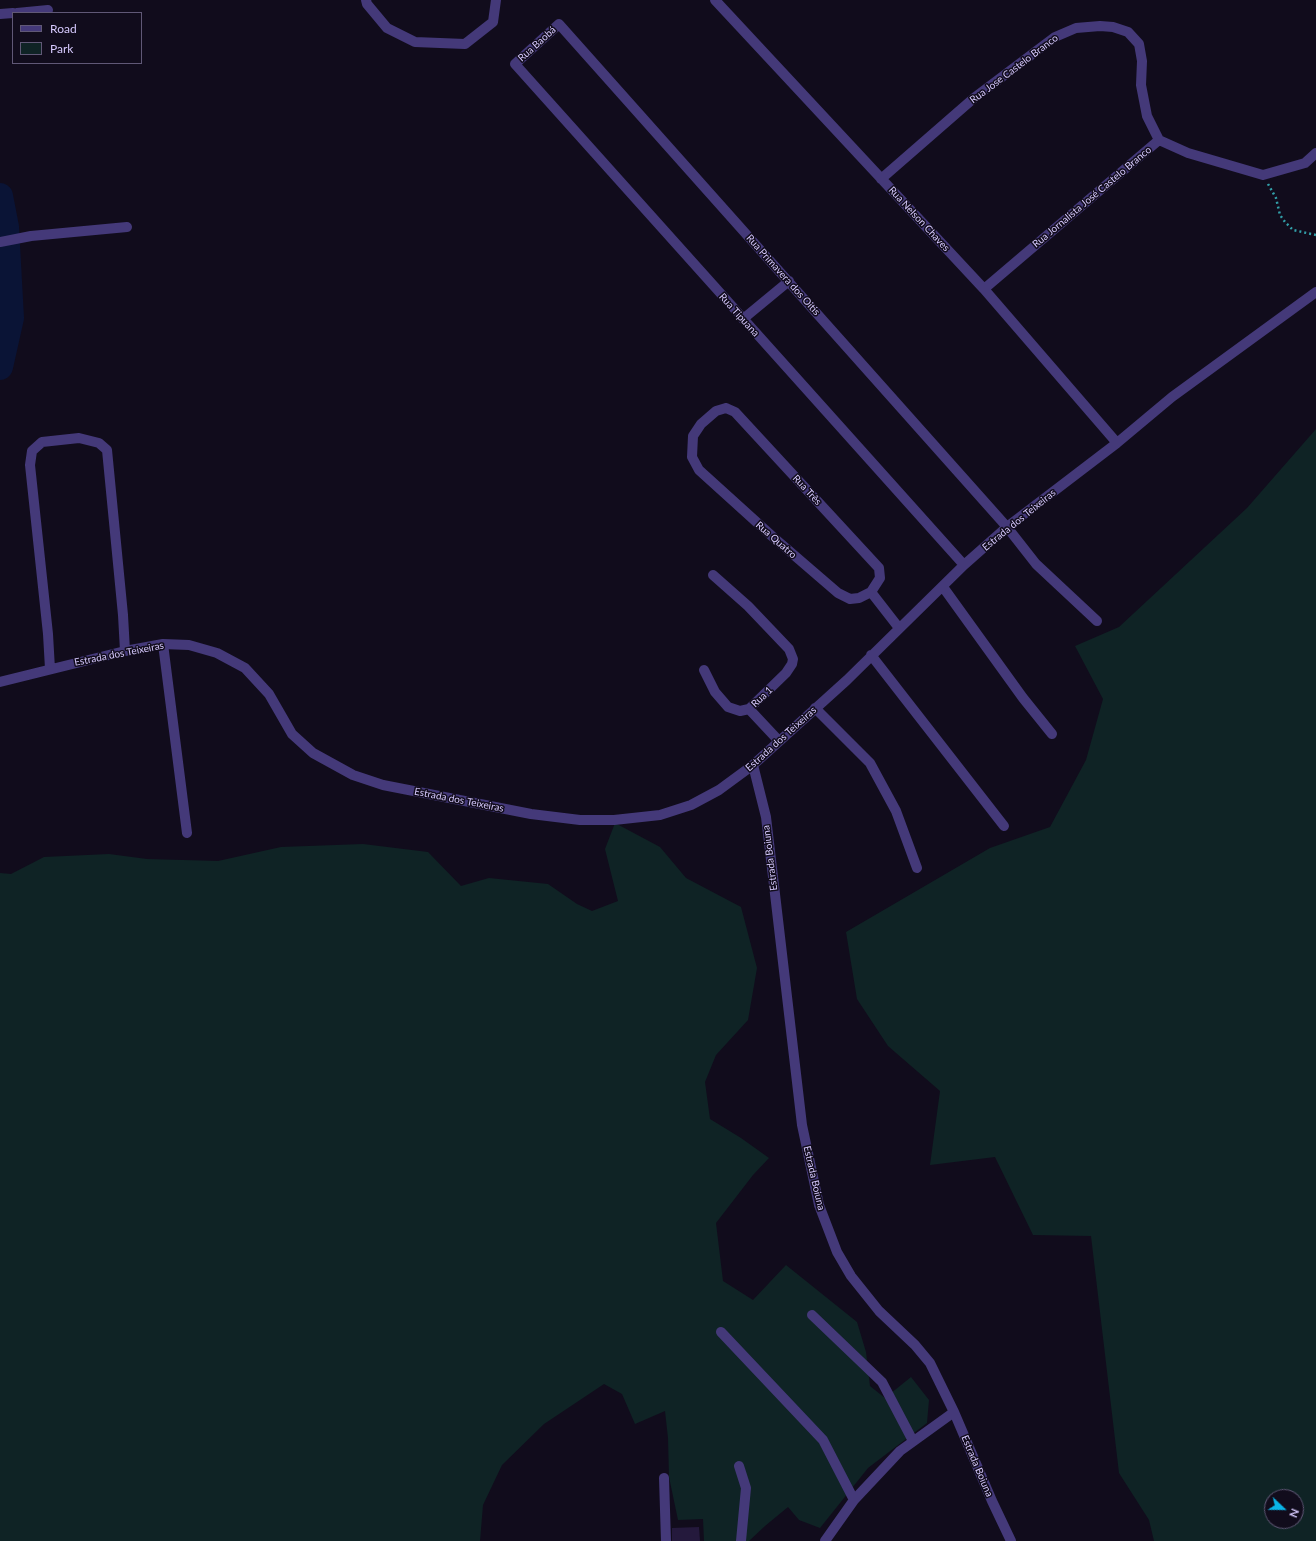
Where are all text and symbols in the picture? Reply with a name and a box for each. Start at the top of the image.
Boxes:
legend [12,12,142,64]
text: Road [50,21,77,36]
street label: Rua Baobá [516,24,558,64]
street label: Rua Jose Castelo Branco [968,32,1060,106]
text: Park [50,41,73,56]
street label: Rua Jornalista José Castelo Branco [1030,144,1154,250]
street label: Rua Nelson Chaves [886,184,952,254]
street label: Rua Primavera dos Oitis [744,232,822,318]
street label: Rua Tipuana [716,291,762,339]
street label: Rua Três [790,472,824,508]
street label: Estrada dos Teixeiras [980,487,1058,553]
street label: Rua Quatro [753,519,799,561]
street label: Estrada dos Teixeiras [73,639,165,669]
street label: Rua 1 [749,684,775,710]
street label: Estrada dos Teixeiras [743,704,819,774]
street label: Estrada dos Teixeiras [413,785,505,815]
street label: Estrada Boiuna [760,825,780,891]
street label: Estrada Boiuna [801,1145,827,1211]
street label: Estrada Boiuna [959,1433,995,1499]
north arrow [1264,1489,1304,1529]
text: N [1287,1507,1302,1520]

